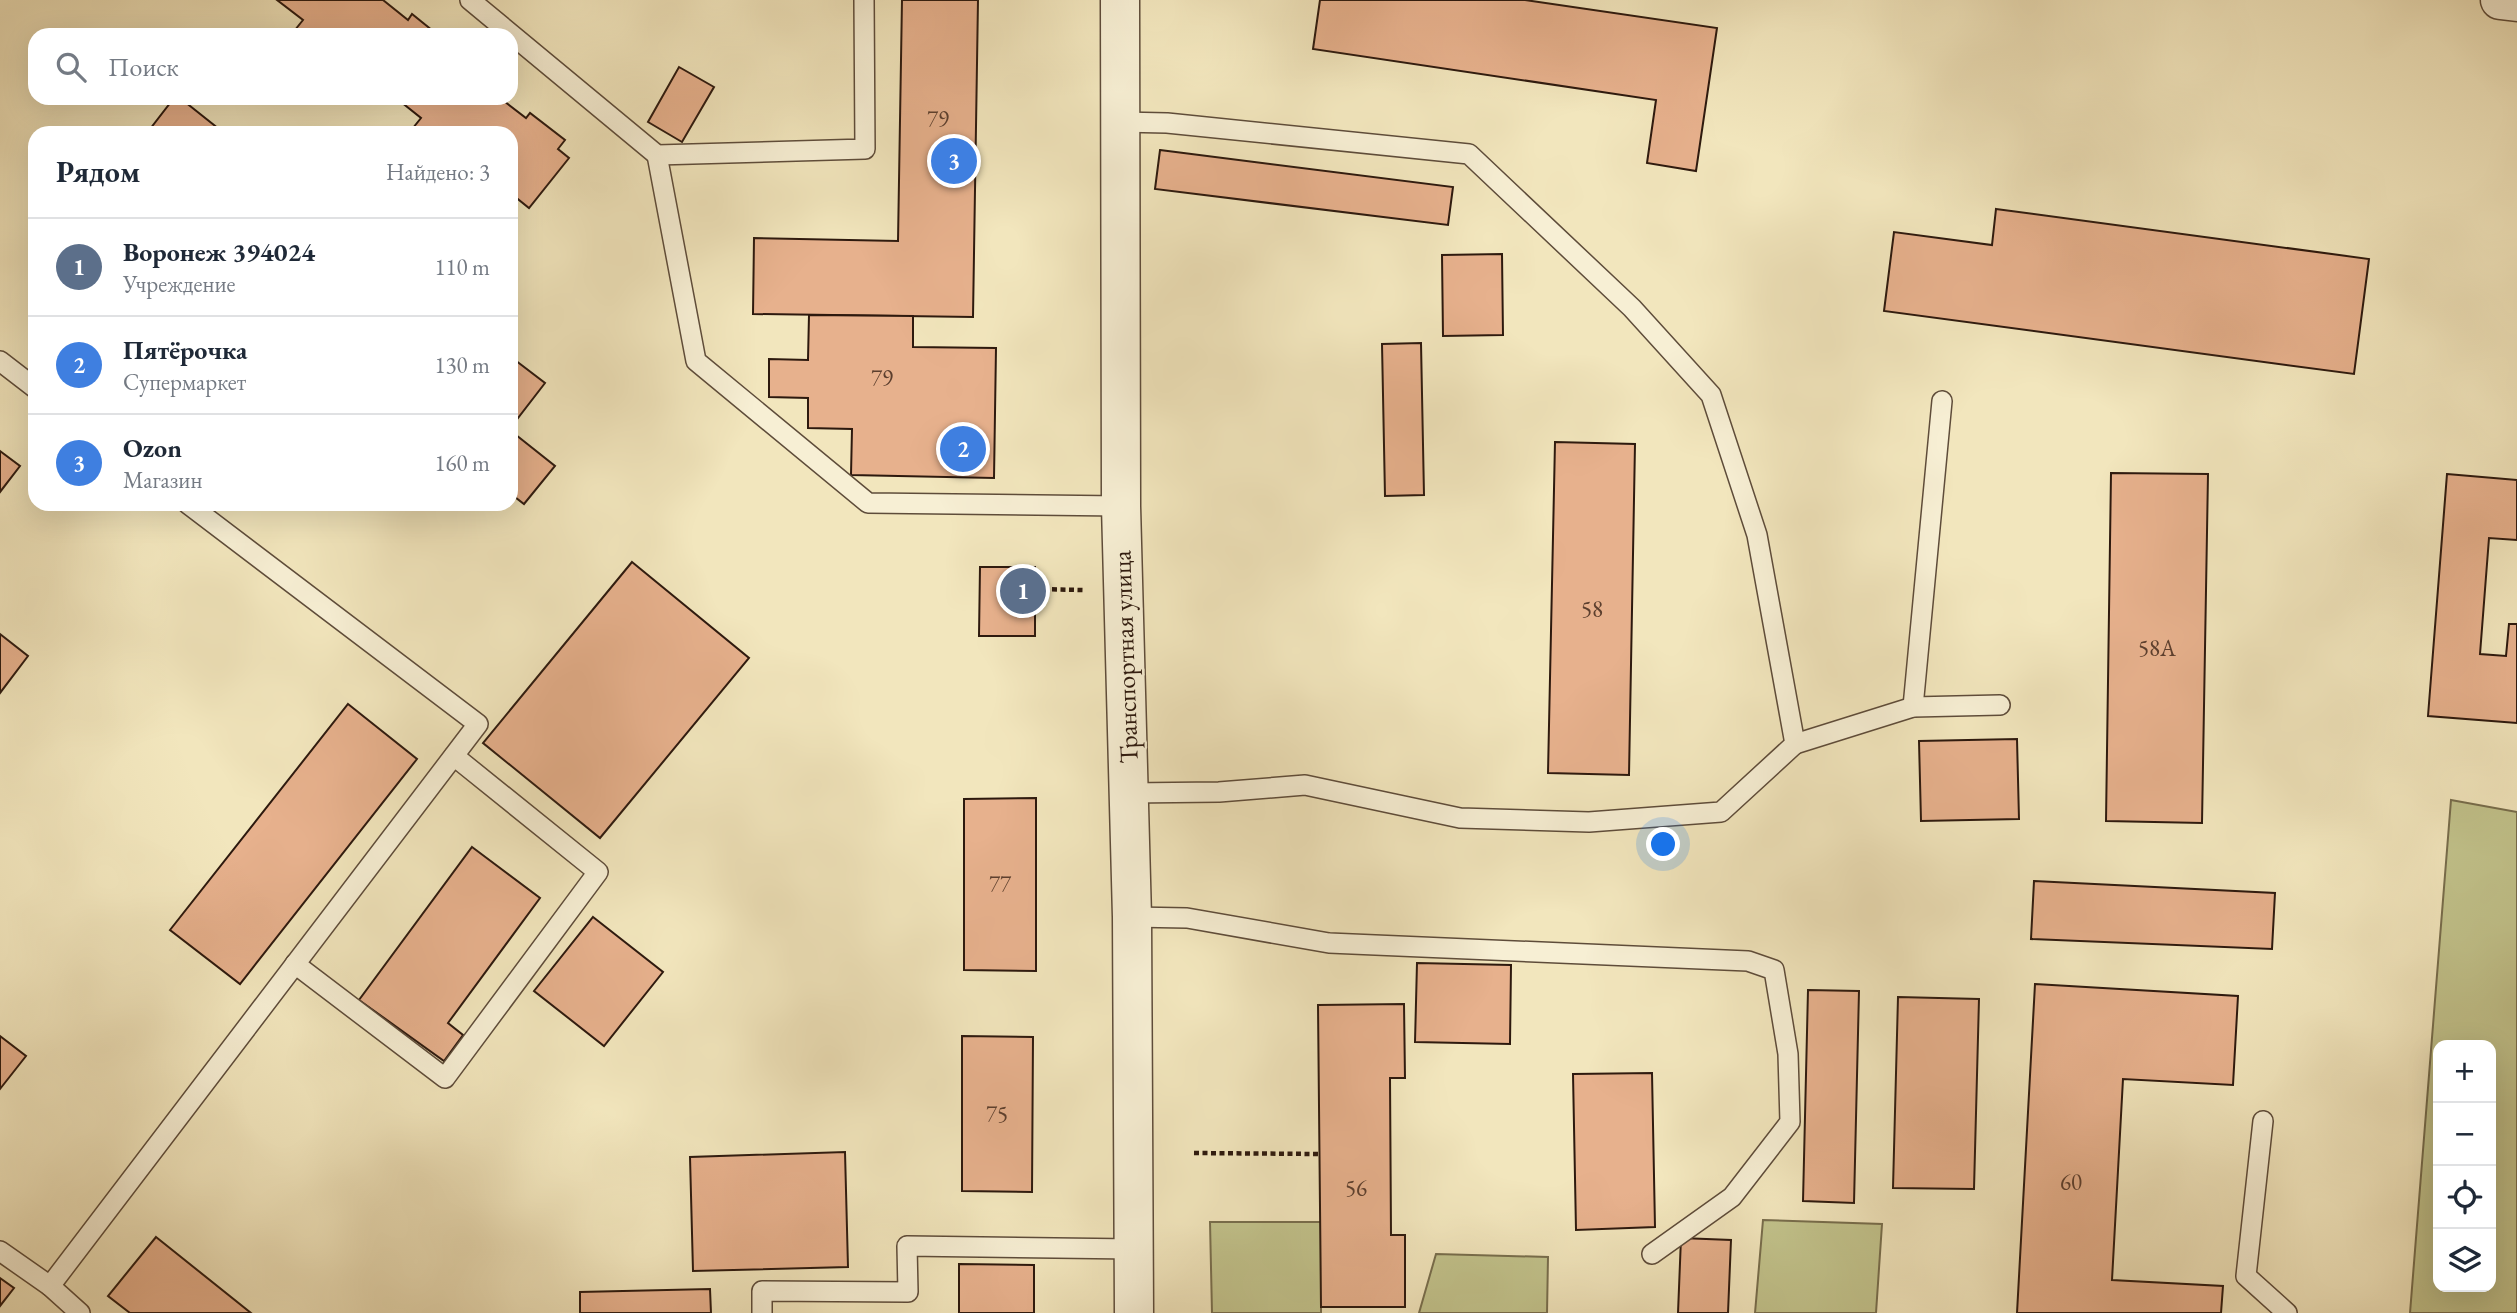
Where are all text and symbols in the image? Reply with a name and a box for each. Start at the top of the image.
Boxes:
search box [28,28,518,105]
icon: search [52,48,90,86]
text: Поиск [108,50,179,84]
house number: 79 [927,104,949,134]
pin: 3 [931,135,977,187]
text: Рядом [56,152,140,191]
text: Найдено: 3 [386,157,490,187]
text: Воронеж 394024 [123,235,315,269]
text: 1 [73,252,85,282]
text: 110 m [434,252,490,282]
text: Учреждение [123,269,236,299]
text: Пятёрочка [123,333,247,367]
text: 2 [73,350,85,380]
text: 130 m [434,350,490,380]
house number: 79 [871,363,893,393]
text: Супермаркет [123,367,246,397]
pin: 2 [940,423,986,475]
text: Ozon [123,431,182,465]
text: 3 [73,448,85,478]
text: 160 m [434,448,490,478]
text: Магазин [123,465,202,495]
street label: Транспортная улица [1104,549,1146,764]
pin: 1 [1000,565,1046,617]
house number: 58 [1581,594,1603,624]
house number: 58А [2138,633,2177,663]
your location [1646,827,1680,861]
house number: 77 [989,869,1012,899]
map controls [2433,1040,2496,1292]
button: + [2433,1040,2496,1103]
house number: 75 [986,1099,1008,1129]
button: − [2433,1103,2496,1166]
button: locate [2433,1166,2496,1229]
house number: 60 [2060,1167,2082,1197]
house number: 56 [1345,1173,1367,1203]
button: layers [2433,1229,2496,1292]

